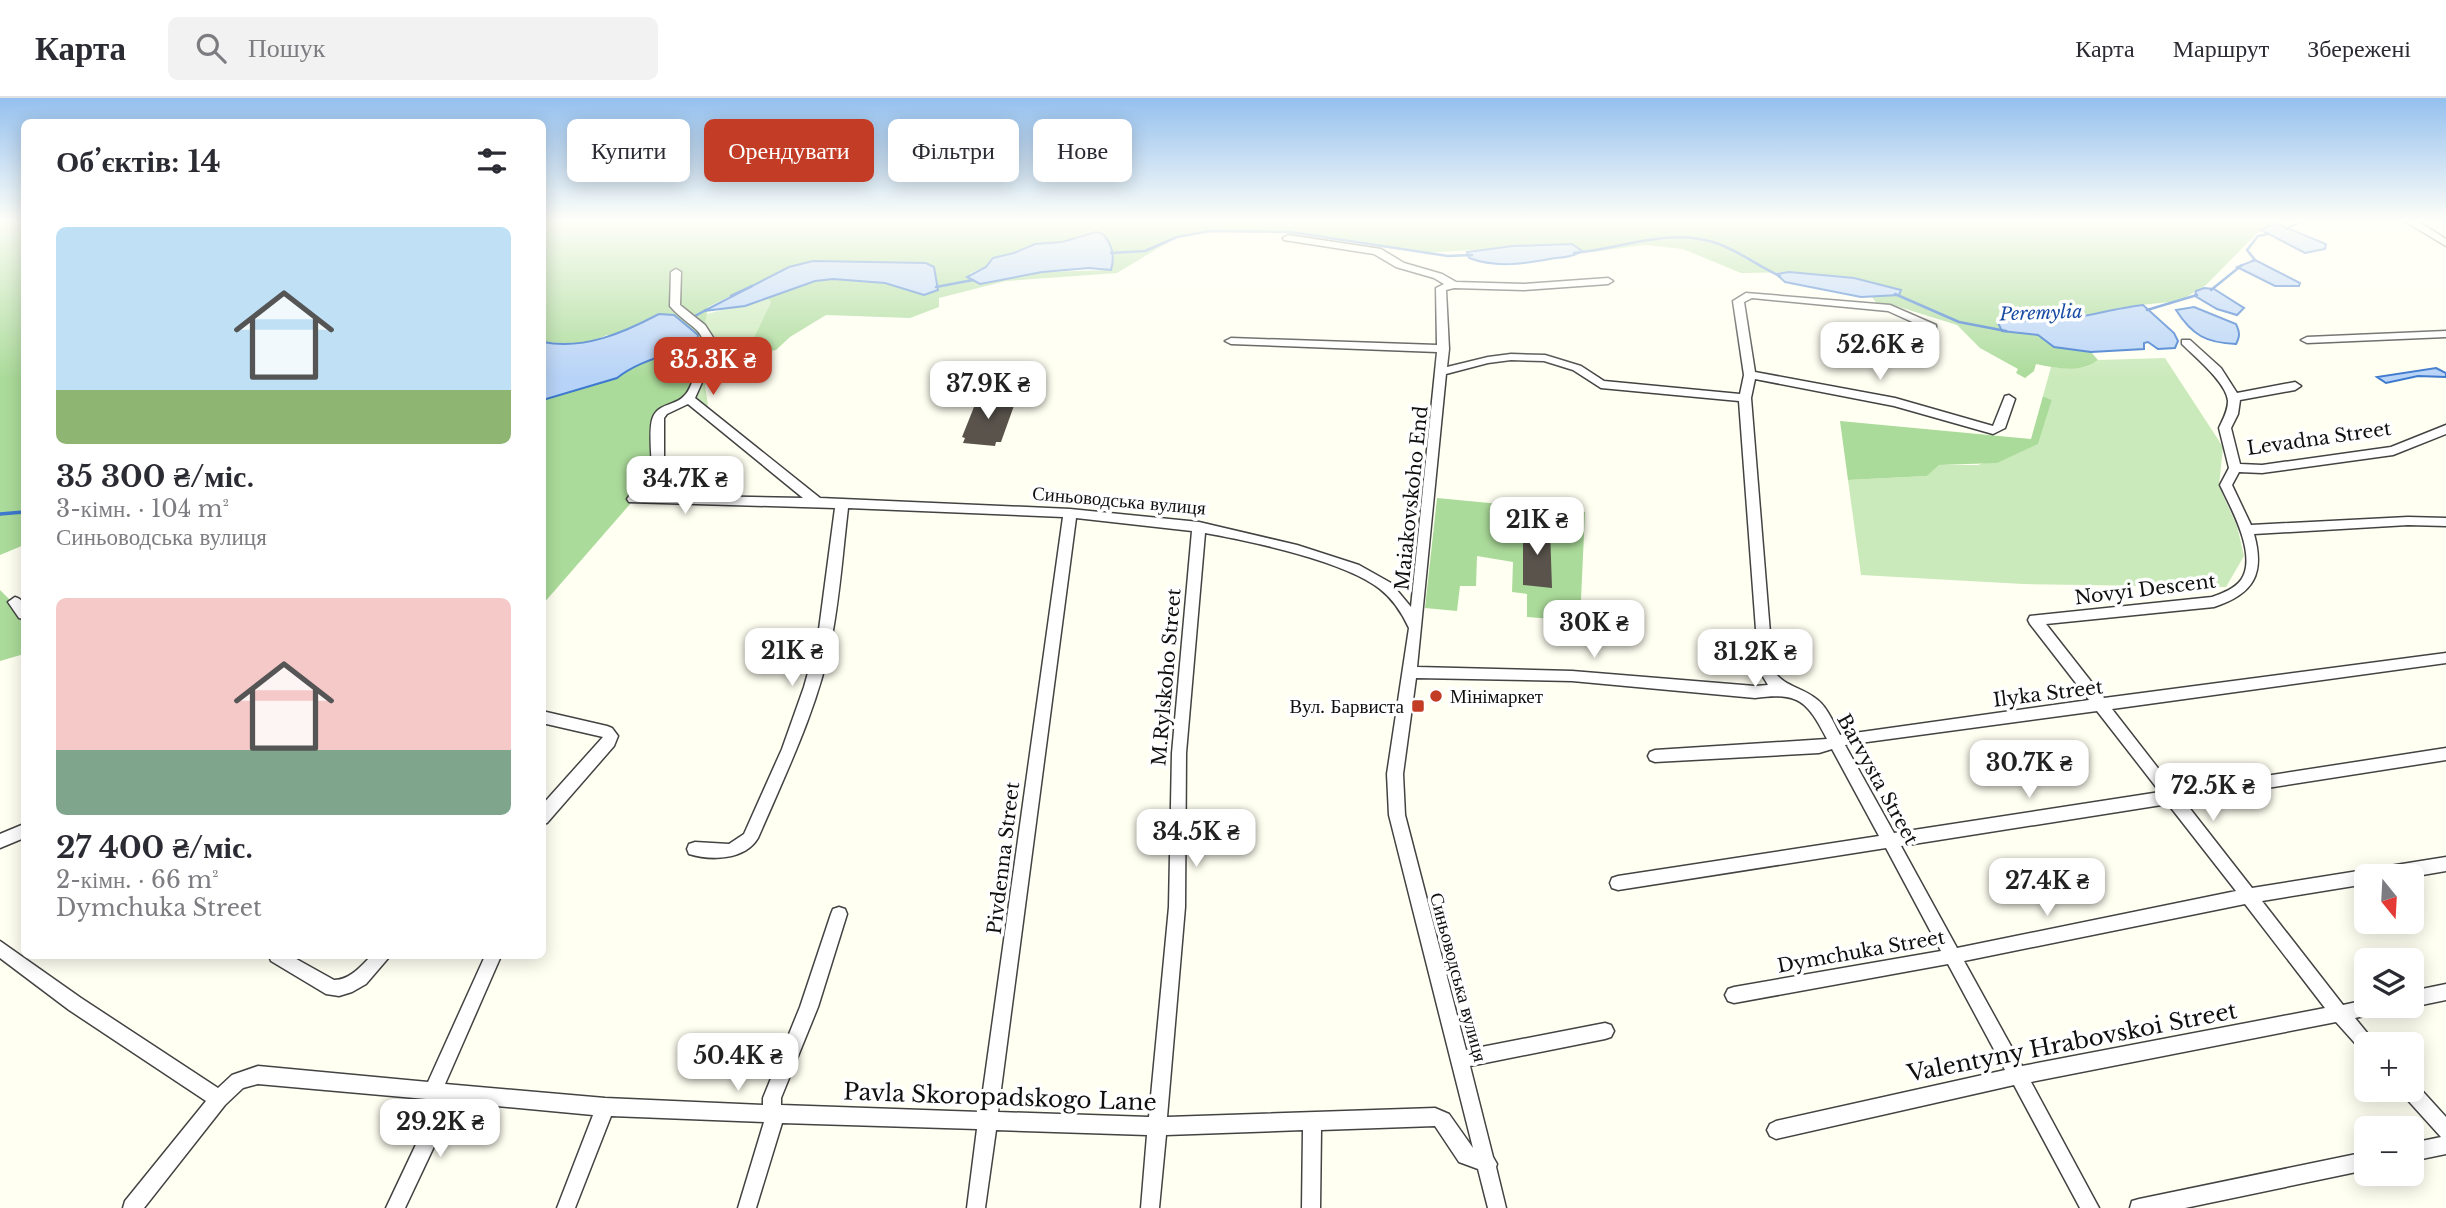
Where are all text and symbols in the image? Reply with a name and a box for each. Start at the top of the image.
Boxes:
search box [168,17,658,80]
text: Карта [35,28,126,69]
icon: search [192,29,230,67]
text: Пошук [248,32,325,64]
text: Карта [2075,34,2135,63]
text: Маршрут [2173,34,2269,63]
text: Збережені [2307,34,2411,63]
chip: Купити [567,119,690,182]
chip: Орендувати [704,119,874,182]
chip: Фільтри [888,119,1019,182]
chip: Нове [1033,119,1132,182]
icon: filters [473,142,511,180]
text: Об’єктів: 14 [56,143,221,180]
icon: home [221,272,347,398]
water label: Peremylia [1998,301,2083,325]
pin: 52.6K ₴ [1815,322,1945,382]
text: 52.6K ₴ [1836,331,1924,359]
pin: 35.3K ₴ [648,338,778,397]
text: 35.3K ₴ [670,346,756,374]
pin: 37.9K ₴ [923,362,1053,421]
text: 37.9K ₴ [946,370,1030,398]
street label: Maiakovskoho End [1390,404,1433,591]
street label: Levadna Street [2246,417,2393,460]
pin: 34.7K ₴ [620,456,750,516]
text: 35 300 ₴/міс. [56,458,254,495]
text: 34.7K ₴ [643,465,727,493]
street label: Синьоводська вулиця [1031,481,1207,520]
text: 3-кімн. · 104 m² [56,495,229,523]
pin: 21K ₴ [1488,498,1586,557]
text: 21K ₴ [1506,506,1568,534]
text: Синьоводська вулиця [56,523,267,551]
street label: Novyi Descent [2073,569,2218,610]
street label: M.Rylskoho Street [1147,586,1186,767]
pin: 30K ₴ [1545,601,1643,660]
text: 30K ₴ [1559,609,1629,637]
pin: 21K ₴ [743,628,841,688]
pin: 31.2K ₴ [1690,630,1820,689]
text: 21K ₴ [761,637,823,665]
text: 31.2K ₴ [1714,638,1796,666]
icon: home [221,643,347,769]
street label: Ilyka Street [1992,675,2105,712]
place label: Мінімаркет [1450,685,1544,708]
marker: Мінімаркет [1428,688,1444,704]
place label: Вул. Барвиста [1290,695,1405,718]
marker: Вул. Барвиста [1410,698,1426,714]
street label: Barvysta Street [1832,710,1923,850]
pin: 30.7K ₴ [1964,740,2094,800]
text: 30.7K ₴ [1986,749,2072,777]
pin: 72.5K ₴ [2148,764,2278,823]
text: 72.5K ₴ [2171,772,2255,800]
street label: Pivdenna Street [983,780,1024,936]
pin: 34.5K ₴ [1131,810,1261,869]
text: 34.5K ₴ [1153,818,1239,846]
text: 27 400 ₴/міс. [56,829,253,866]
pin: 27.4K ₴ [1982,858,2112,918]
north arrow [2354,864,2424,934]
map controls [2354,864,2424,1186]
text: 2-кімн. · 66 m² [56,866,219,894]
text: 27.4K ₴ [2005,867,2089,895]
street label: Синьоводська вулиця [1425,890,1492,1064]
text: Dymchuka Street [56,894,262,922]
street label: Dymchuka Street [1775,925,1948,978]
button: layers [2354,948,2424,1018]
street label: Valentyny Hrabovskoi Street [1904,996,2240,1088]
button: + [2354,1032,2424,1102]
pin: 50.4K ₴ [673,1034,803,1093]
text: 50.4K ₴ [693,1042,783,1070]
street label: Pavla Skoropadskogo Lane [843,1078,1157,1116]
pin: 29.2K ₴ [375,1100,505,1159]
text: 29.2K ₴ [396,1108,484,1136]
button: − [2354,1116,2424,1186]

